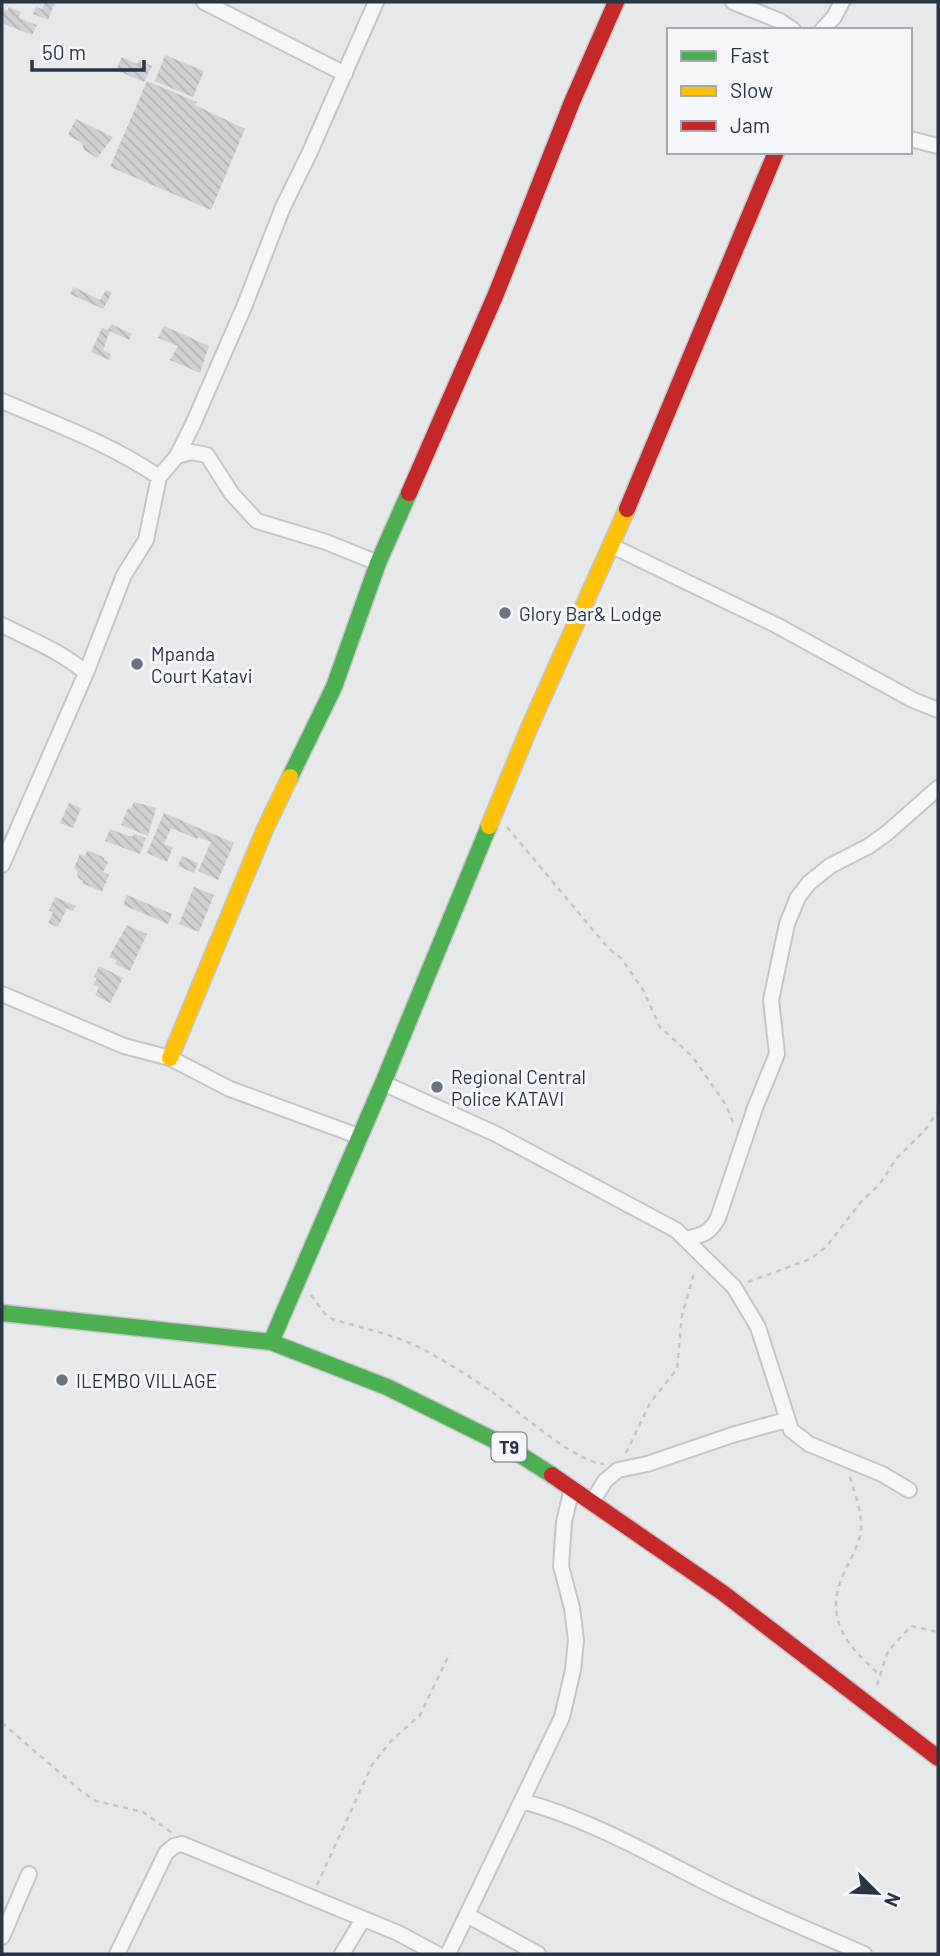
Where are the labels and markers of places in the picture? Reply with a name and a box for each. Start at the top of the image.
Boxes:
place label: Glory Bar& Lodge [519,602,662,625]
marker: Glory Bar& Lodge [497,605,513,621]
place label: Mpanda Court Katavi [151,642,253,687]
marker: Mpanda Court Katavi [129,656,145,672]
place label: Regional Central Police KATAVI [451,1065,586,1110]
marker: Regional Central Police KATAVI [429,1079,445,1095]
place label: ILEMBO VILLAGE [76,1369,217,1392]
marker: ILEMBO VILLAGE [54,1372,70,1388]

